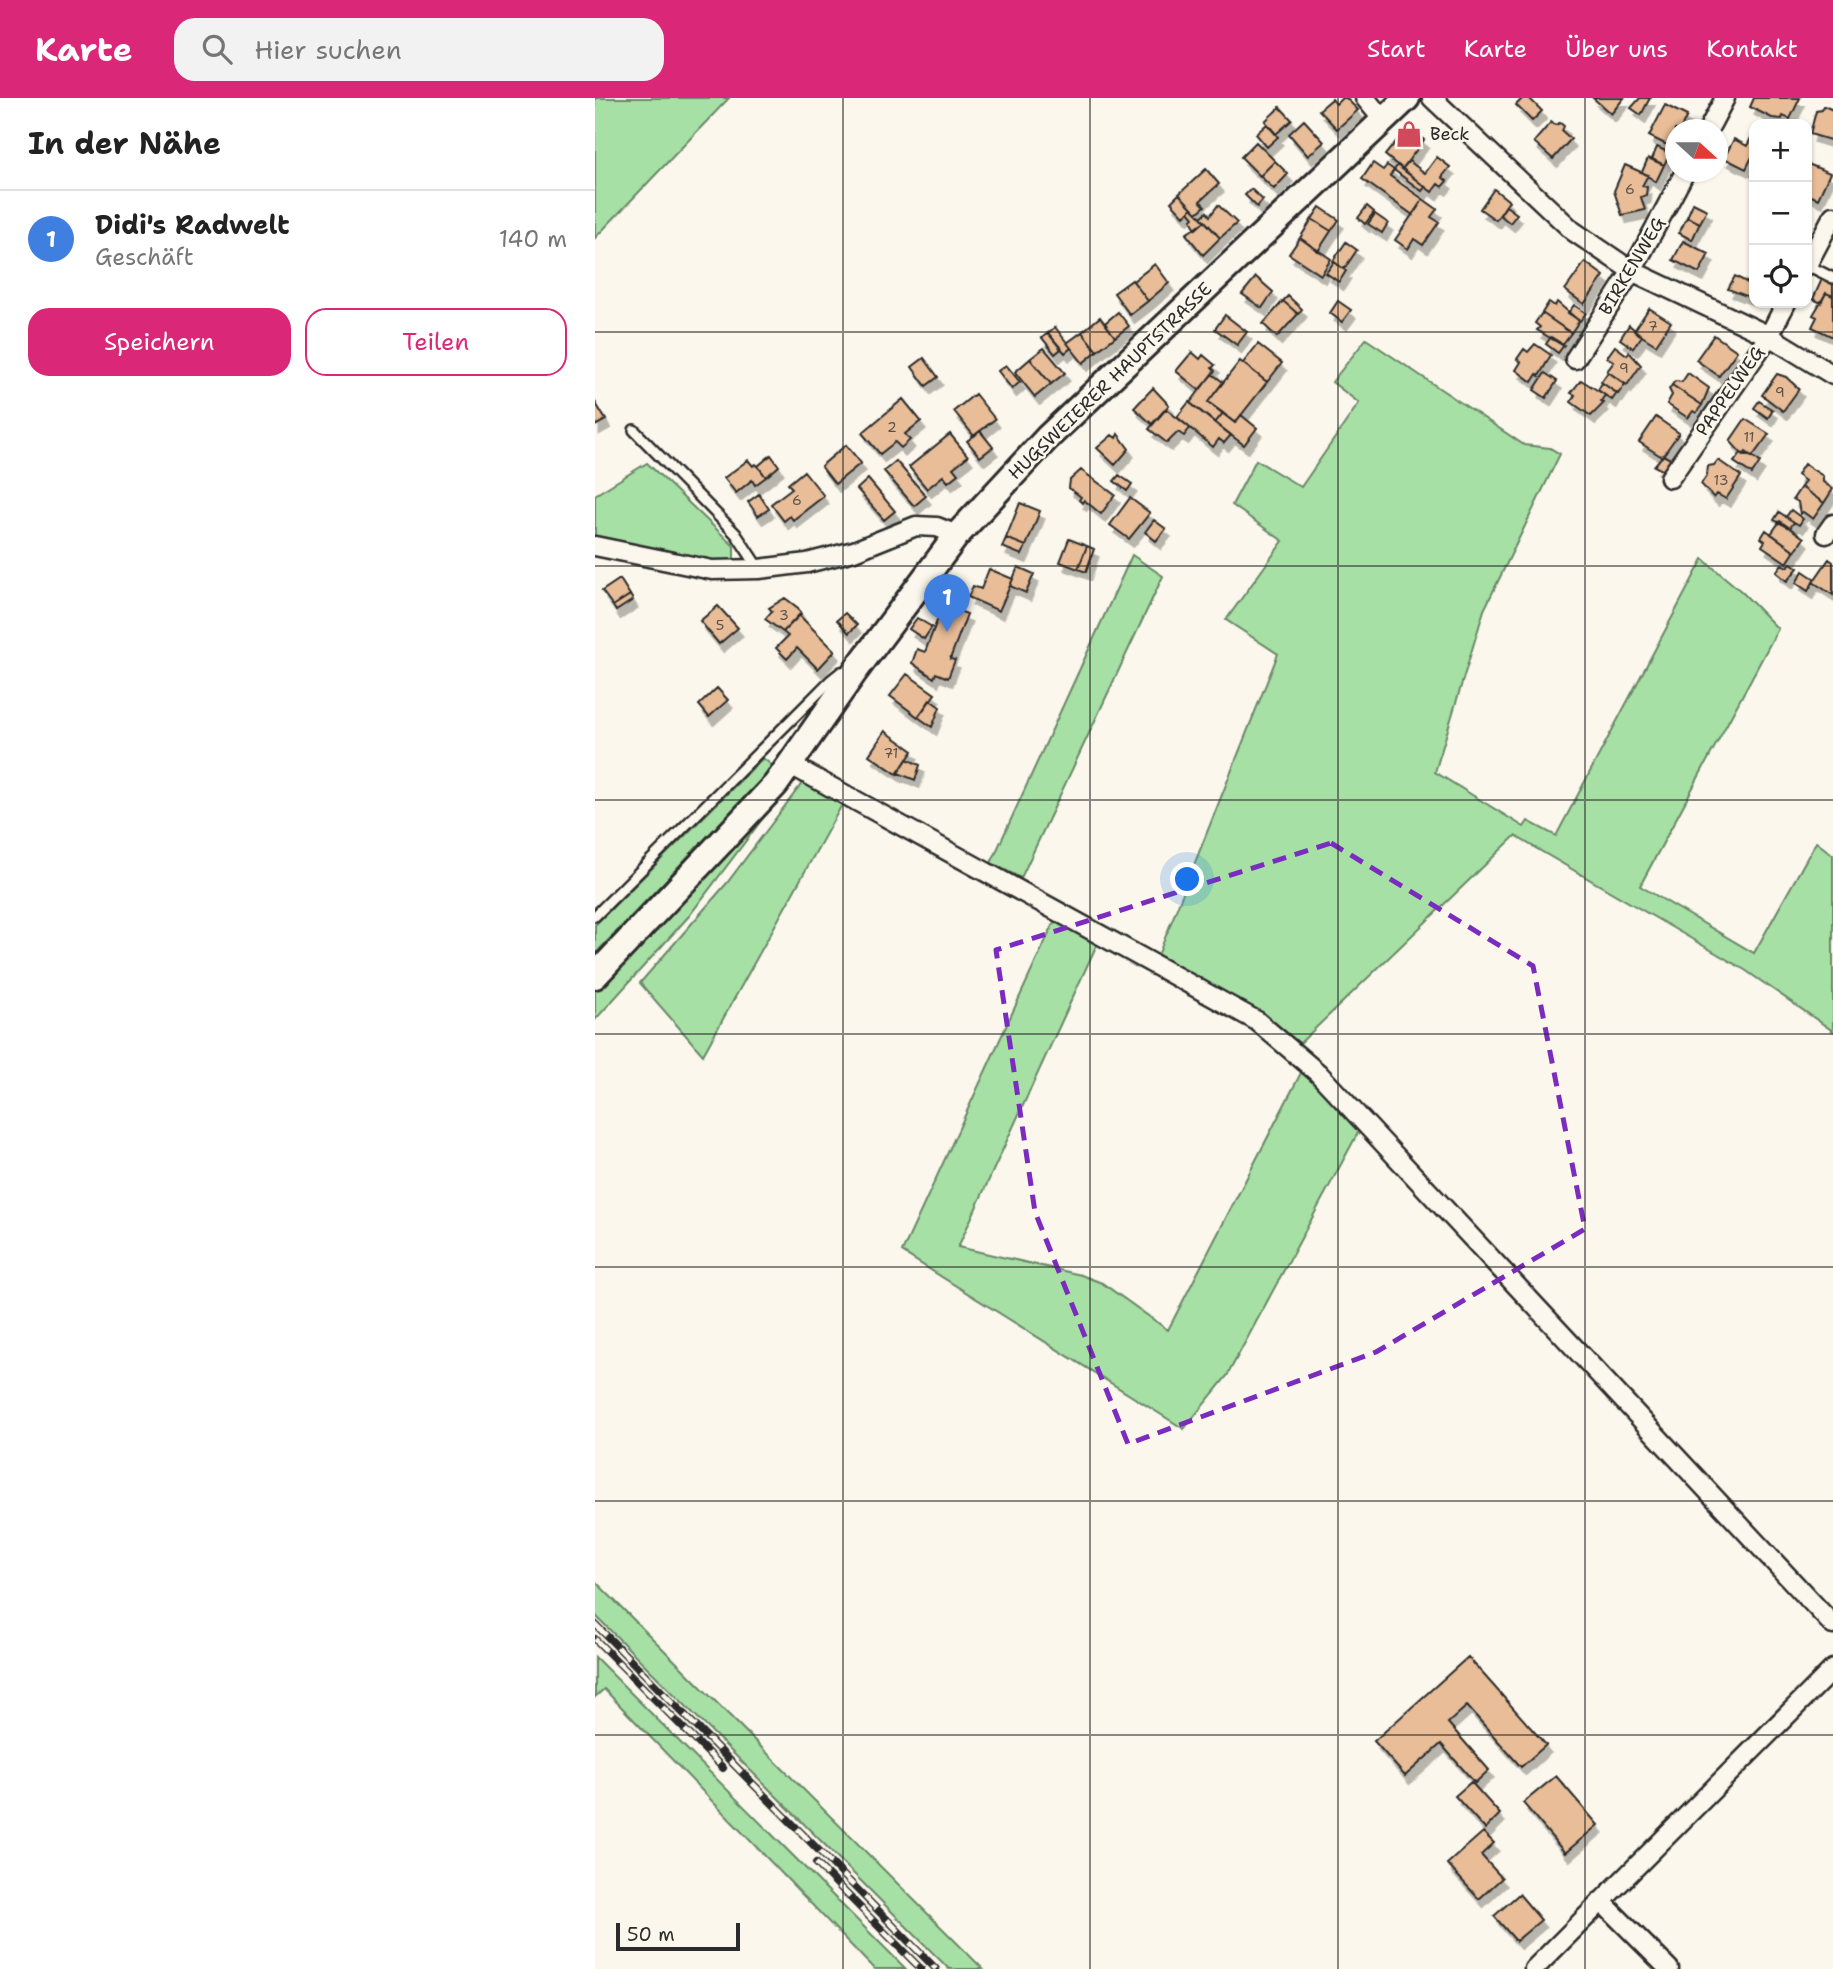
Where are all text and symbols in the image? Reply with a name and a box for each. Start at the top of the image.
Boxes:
search box [174,18,664,81]
text: Karte [35,27,132,72]
icon: search [198,30,236,68]
text: Hier suchen [254,32,402,67]
text: Start [1367,33,1426,65]
text: Karte [1464,33,1527,65]
text: Über uns [1565,33,1668,65]
text: Kontakt [1706,33,1798,65]
shop icon: Beck [1394,119,1424,149]
north arrow [1665,119,1728,182]
map controls [1749,119,1812,308]
button: + [1749,119,1812,182]
place label: Beck [1430,122,1470,146]
text: In der Nähe [28,123,221,164]
house number: 6 [1625,180,1635,198]
button: − [1749,182,1812,245]
text: Didi's Radwelt [95,207,290,242]
street label: BIRKENWEG [1593,212,1671,319]
text: 1 [46,224,56,254]
text: 140 m [499,224,567,254]
text: Geschäft [95,242,194,272]
button: locate [1749,245,1812,308]
street label: HUGSWEIERER HAUPTSTRASSE [1003,277,1217,485]
button: Speichern [28,308,291,376]
button: Teilen [305,308,567,376]
house number: 7 [1648,317,1658,335]
street label: PAPPELWEG [1690,341,1770,441]
house number: 9 [1619,359,1629,377]
house number: 9 [1775,383,1785,401]
house number: 2 [887,418,897,436]
house number: 11 [1743,428,1755,446]
house number: 13 [1714,471,1728,489]
house number: 6 [792,491,802,509]
pin: 1 [924,574,970,632]
house number: 3 [779,606,789,624]
house number: 5 [716,616,724,634]
house number: 71 [884,744,898,762]
your location [1170,862,1204,896]
scale bar [616,1920,740,1952]
text: 50 m [627,1922,675,1947]

